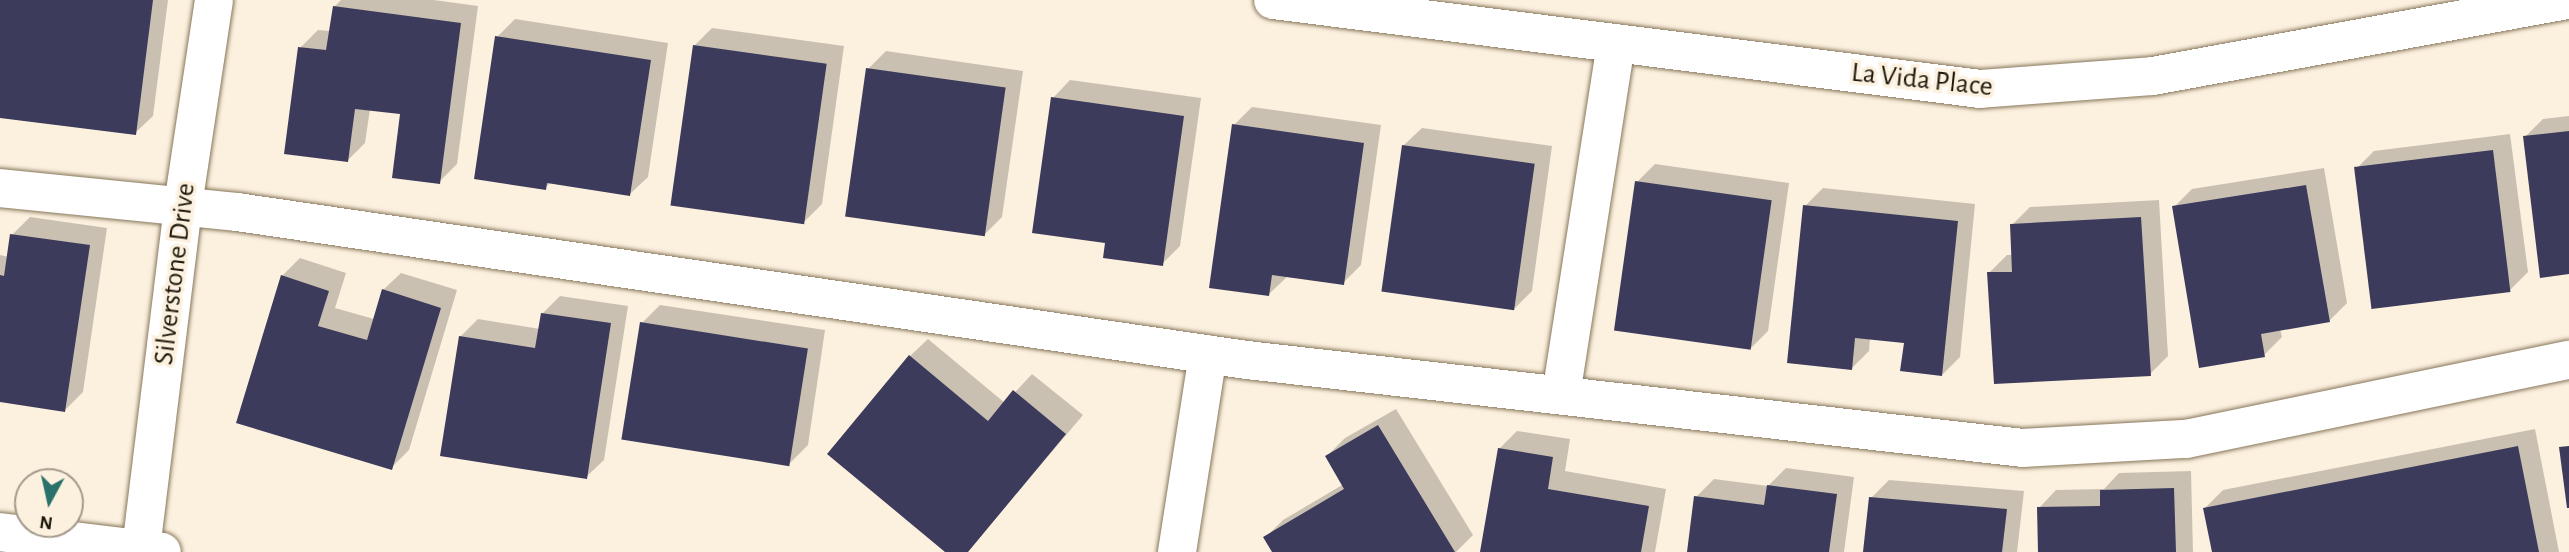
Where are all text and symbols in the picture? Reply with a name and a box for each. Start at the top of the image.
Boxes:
street label: La Vida Place [1850,56,1994,104]
street label: Silverstone Drive [147,181,203,367]
north arrow [14,468,84,538]
text: N [38,512,54,533]

